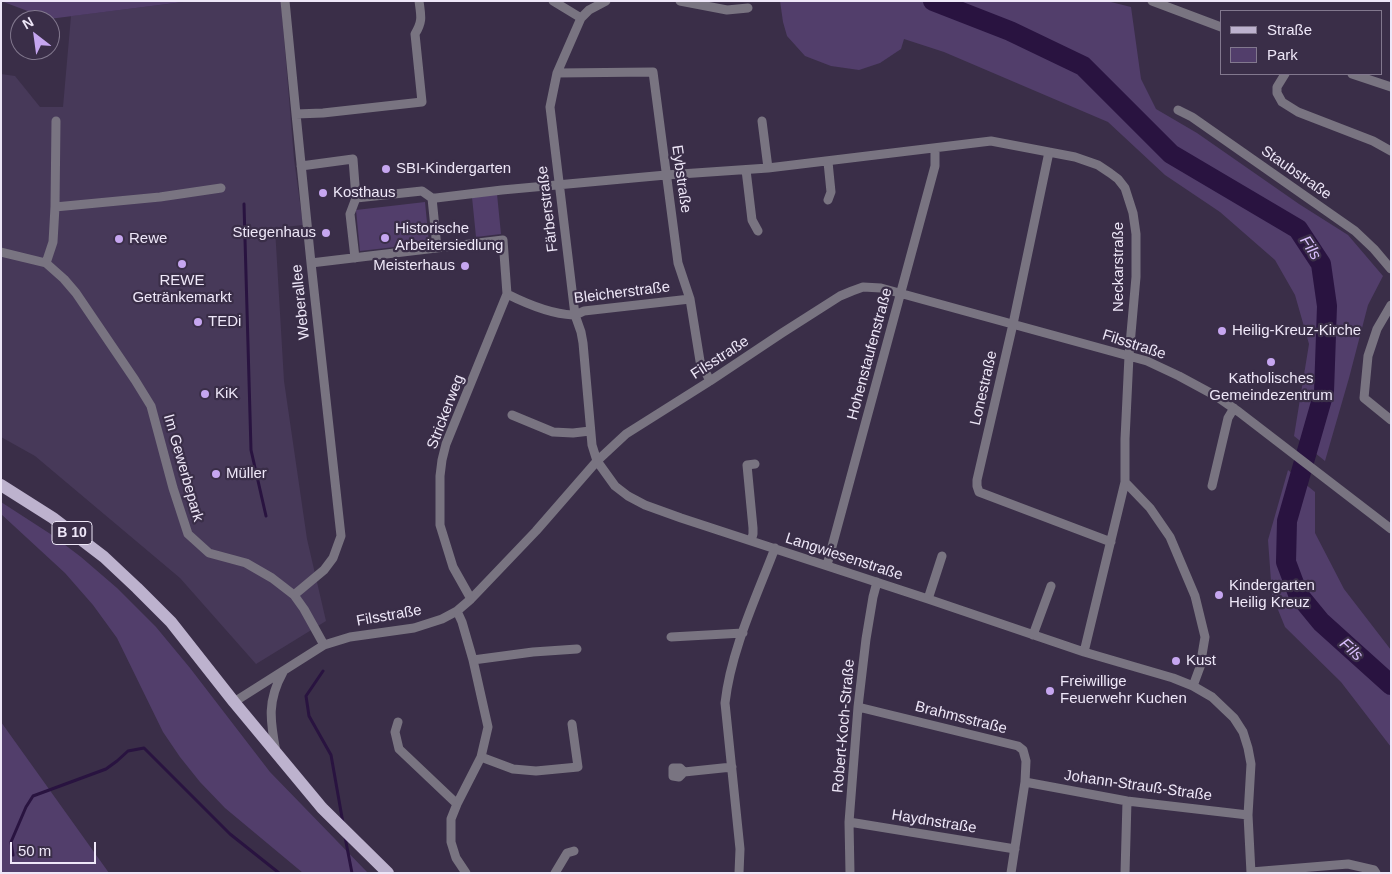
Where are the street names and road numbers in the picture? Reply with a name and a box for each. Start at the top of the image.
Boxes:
street label: Staubstraße [1257,142,1335,204]
street label: Eybstraße [667,144,695,214]
street label: Färberstraße [534,165,562,253]
street label: Neckarstraße [1110,222,1128,312]
street label: Weberallee [288,263,314,341]
street label: Bleicherstraße [573,278,671,308]
street label: Hohenstaufenstraße [844,286,896,422]
street label: Filsstraße [1100,326,1168,364]
street label: Filsstraße [687,333,753,383]
street label: Lonestraße [967,349,1001,427]
street label: Strickerweg [424,372,468,452]
street label: Im Gewerbepark [159,412,207,524]
road number: B 10 [52,522,92,544]
street label: Langwiesenstraße [783,530,905,584]
street label: Filsstraße [355,601,423,631]
street label: Robert-Koch-Straße [829,658,859,794]
street label: Brahmsstraße [913,698,1009,738]
street label: Johann-Strauß-Straße [1063,767,1213,805]
street label: Haydnstraße [890,806,978,838]

